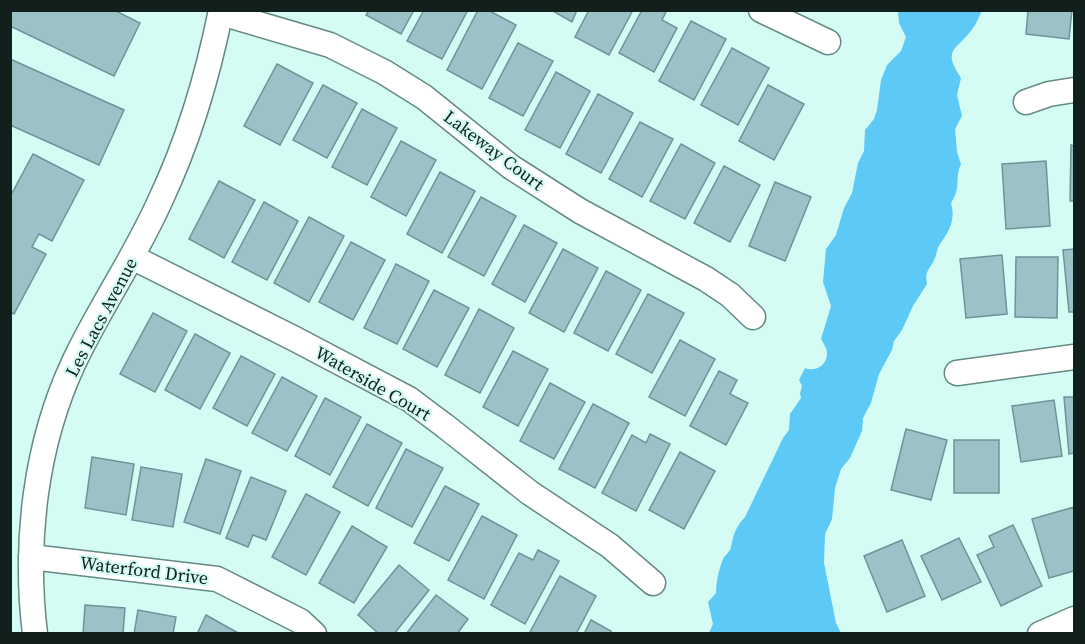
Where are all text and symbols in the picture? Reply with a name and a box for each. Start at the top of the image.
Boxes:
street label: Lakeway Court [439,104,549,196]
street label: Les Lacs Avenue [59,253,143,381]
street label: Waterside Court [311,340,436,426]
street label: Waterford Drive [78,550,210,590]

